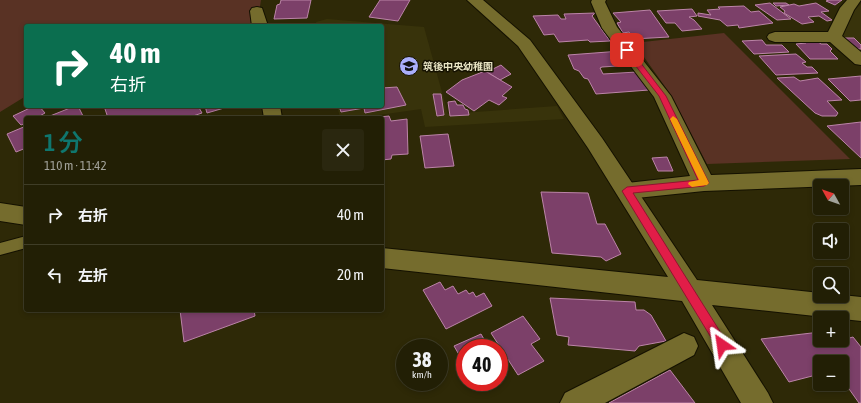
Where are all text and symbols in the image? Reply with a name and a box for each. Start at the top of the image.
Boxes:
pin [610,33,644,67]
text: 40 m [110,37,160,69]
icon: arrive [616,39,638,61]
icon: right [44,40,96,92]
school or university icon: 筑後中央幼稚園 [398,55,420,77]
place label: 筑後中央幼稚園 [423,61,493,72]
text: 右折 [110,74,146,95]
text: 1 分 [44,129,83,156]
button: close [322,129,364,171]
text: 110 m · 11:42 [44,158,107,173]
north arrow [813,179,849,215]
map controls [813,179,849,391]
icon: right [44,204,66,226]
text: 40 m [337,206,364,223]
text: 右折 [78,207,108,224]
button: sound [813,223,849,259]
icon: left [44,264,66,286]
text: 20 m [337,266,364,283]
text: 左折 [78,267,108,284]
button: search [813,267,849,303]
button: + [813,311,849,347]
position arrow [701,324,743,366]
speed limit sign: 40 [456,339,508,391]
text: 38 [413,348,431,371]
button: − [813,355,849,391]
text: km/h [412,369,432,380]

